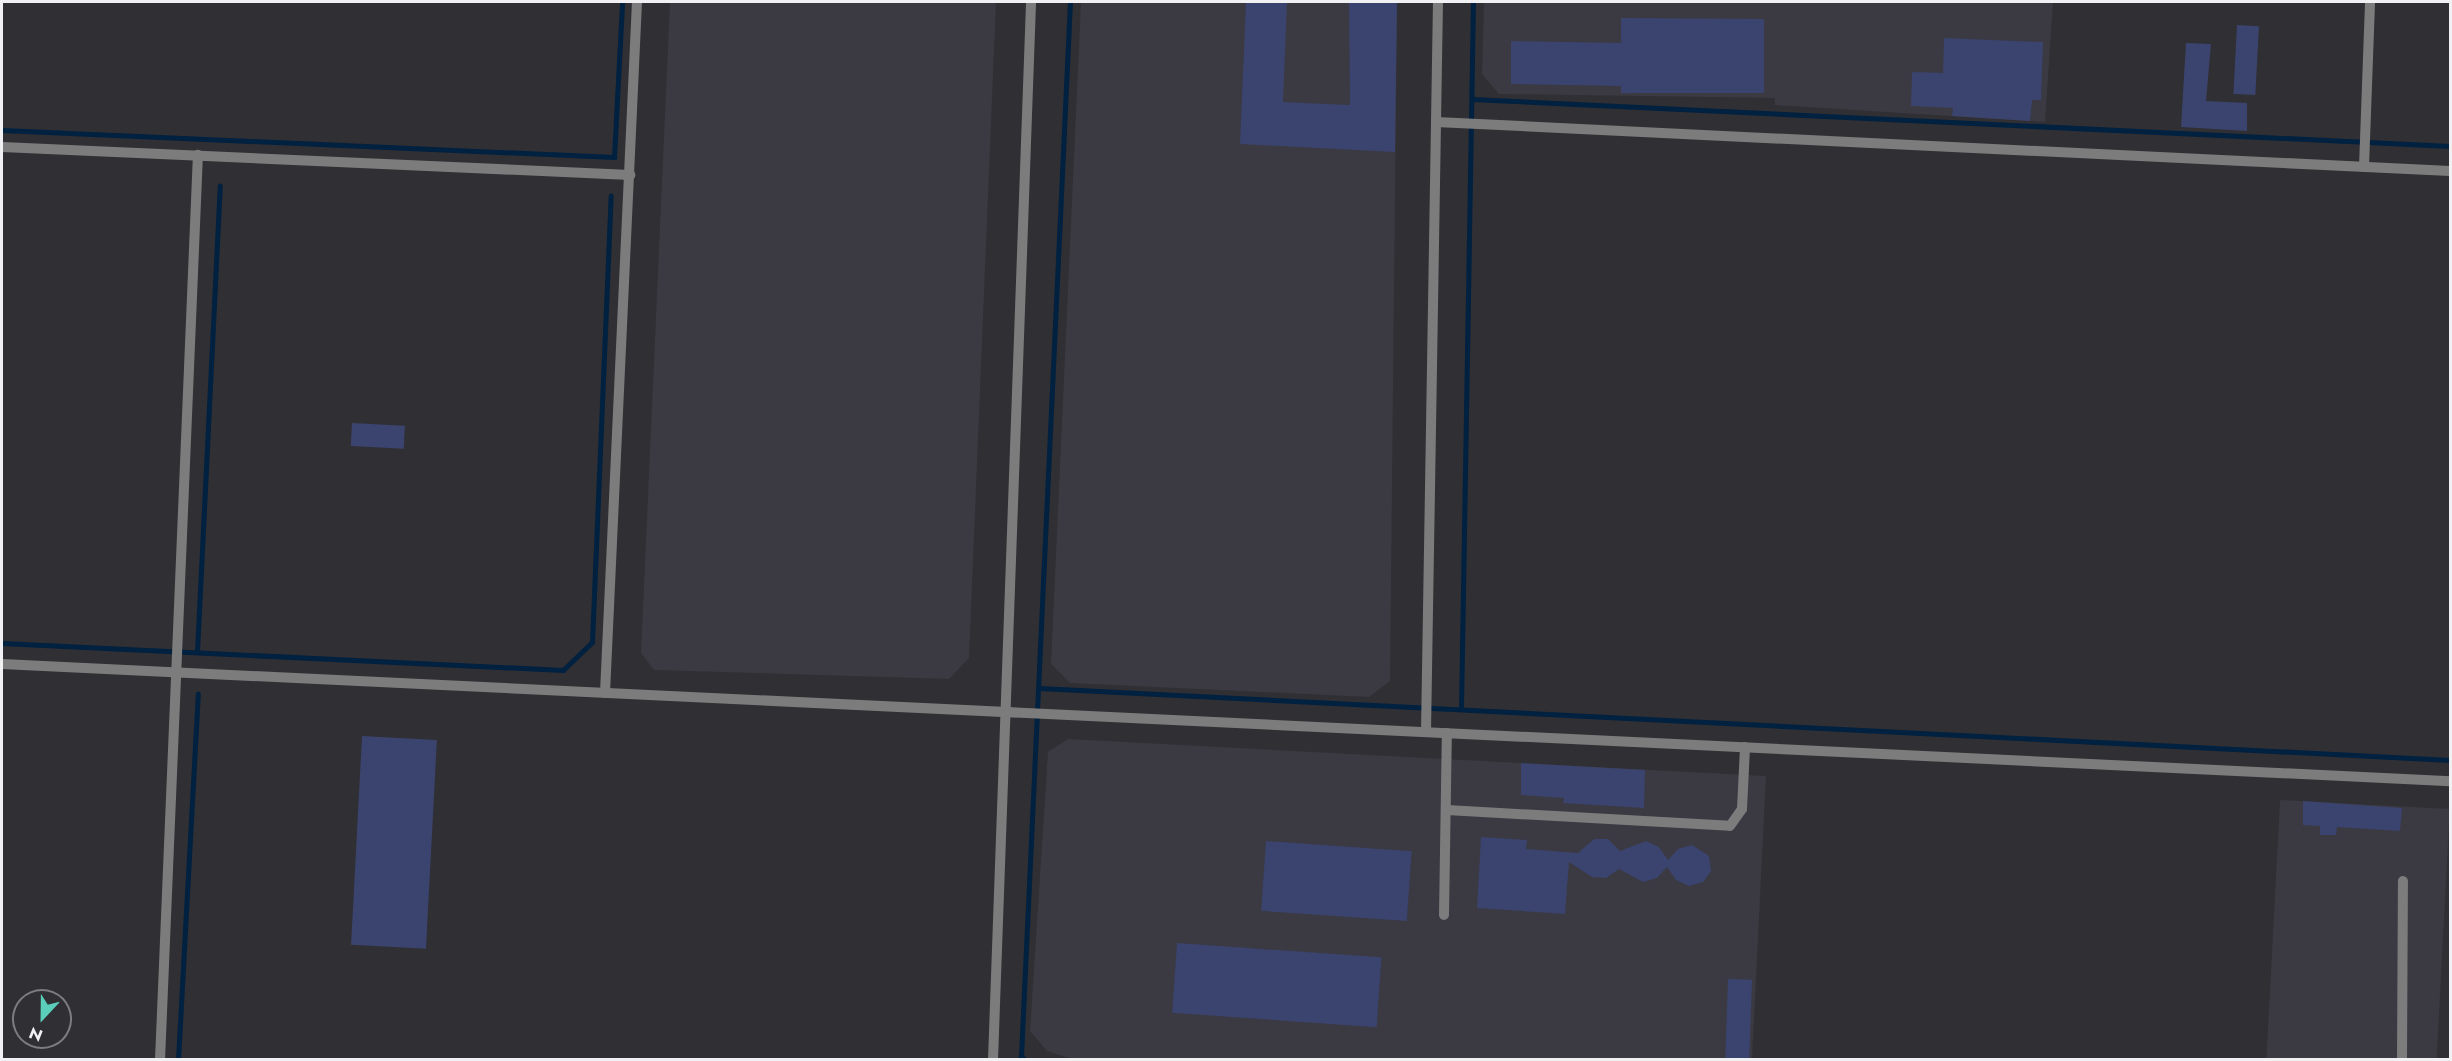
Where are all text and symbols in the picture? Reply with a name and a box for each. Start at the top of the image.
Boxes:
north arrow [12,989,72,1049]
text: N [26,1021,46,1047]

